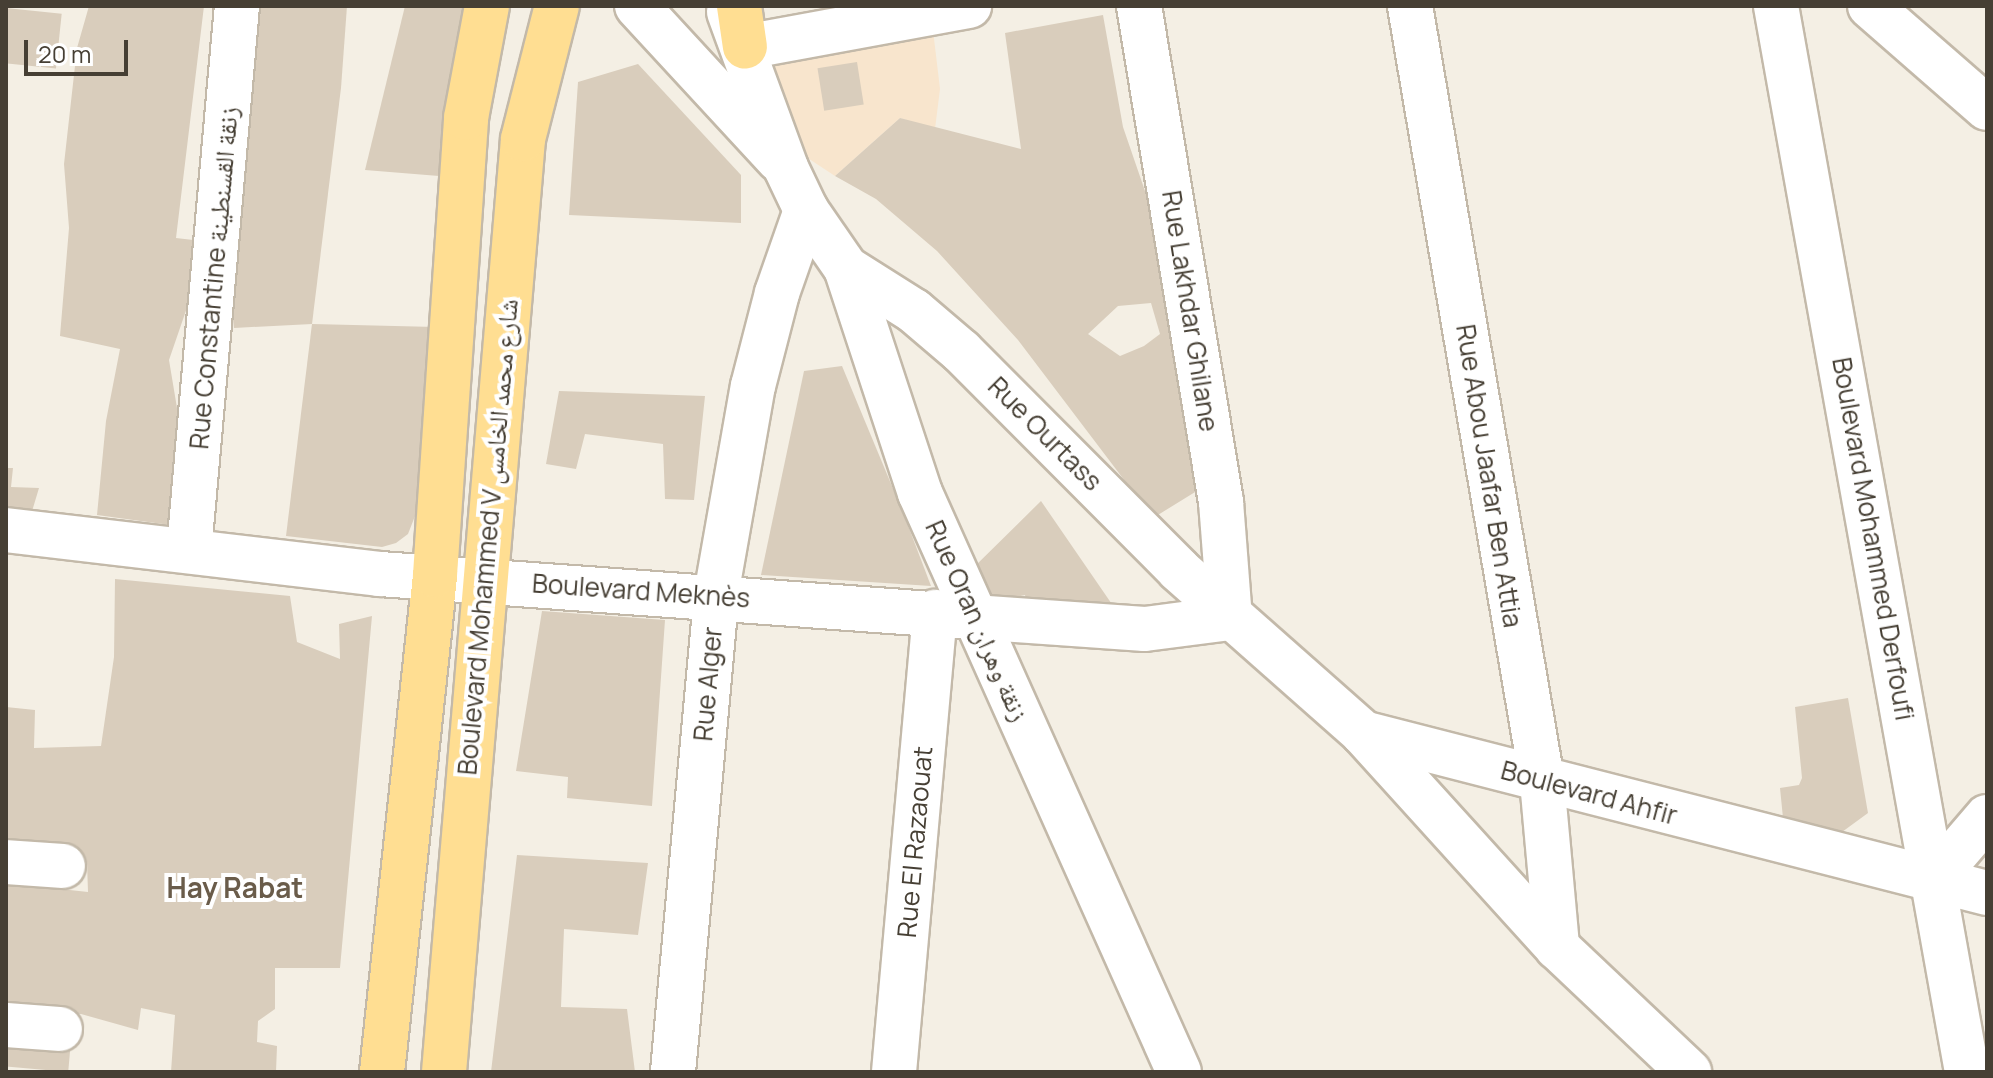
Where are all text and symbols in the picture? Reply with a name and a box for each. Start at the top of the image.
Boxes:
scale bar [28,24,132,74]
text: 20 m [38,37,91,70]
street label: Rue Constantine زنقة القسنطينة [183,105,245,451]
street label: Rue Lakhdar Ghilane [1156,188,1224,434]
street label: Boulevard Mohammed V شارع محمد الخامس [452,298,524,776]
street label: Rue Abou Jaafar Ben Attia [1450,322,1528,630]
street label: Boulevard Mohammed Derfoufi [1826,355,1920,723]
street label: Rue Ourtass [982,371,1108,497]
street label: Rue Oran زنقة وهران [919,516,1035,726]
street label: Boulevard Meknès [531,568,751,614]
street label: Rue Alger [687,625,729,743]
street label: Rue El Razaouat [891,745,939,939]
street label: Boulevard Ahfir [1498,755,1680,831]
district label: Hay Rabat [167,870,303,904]

